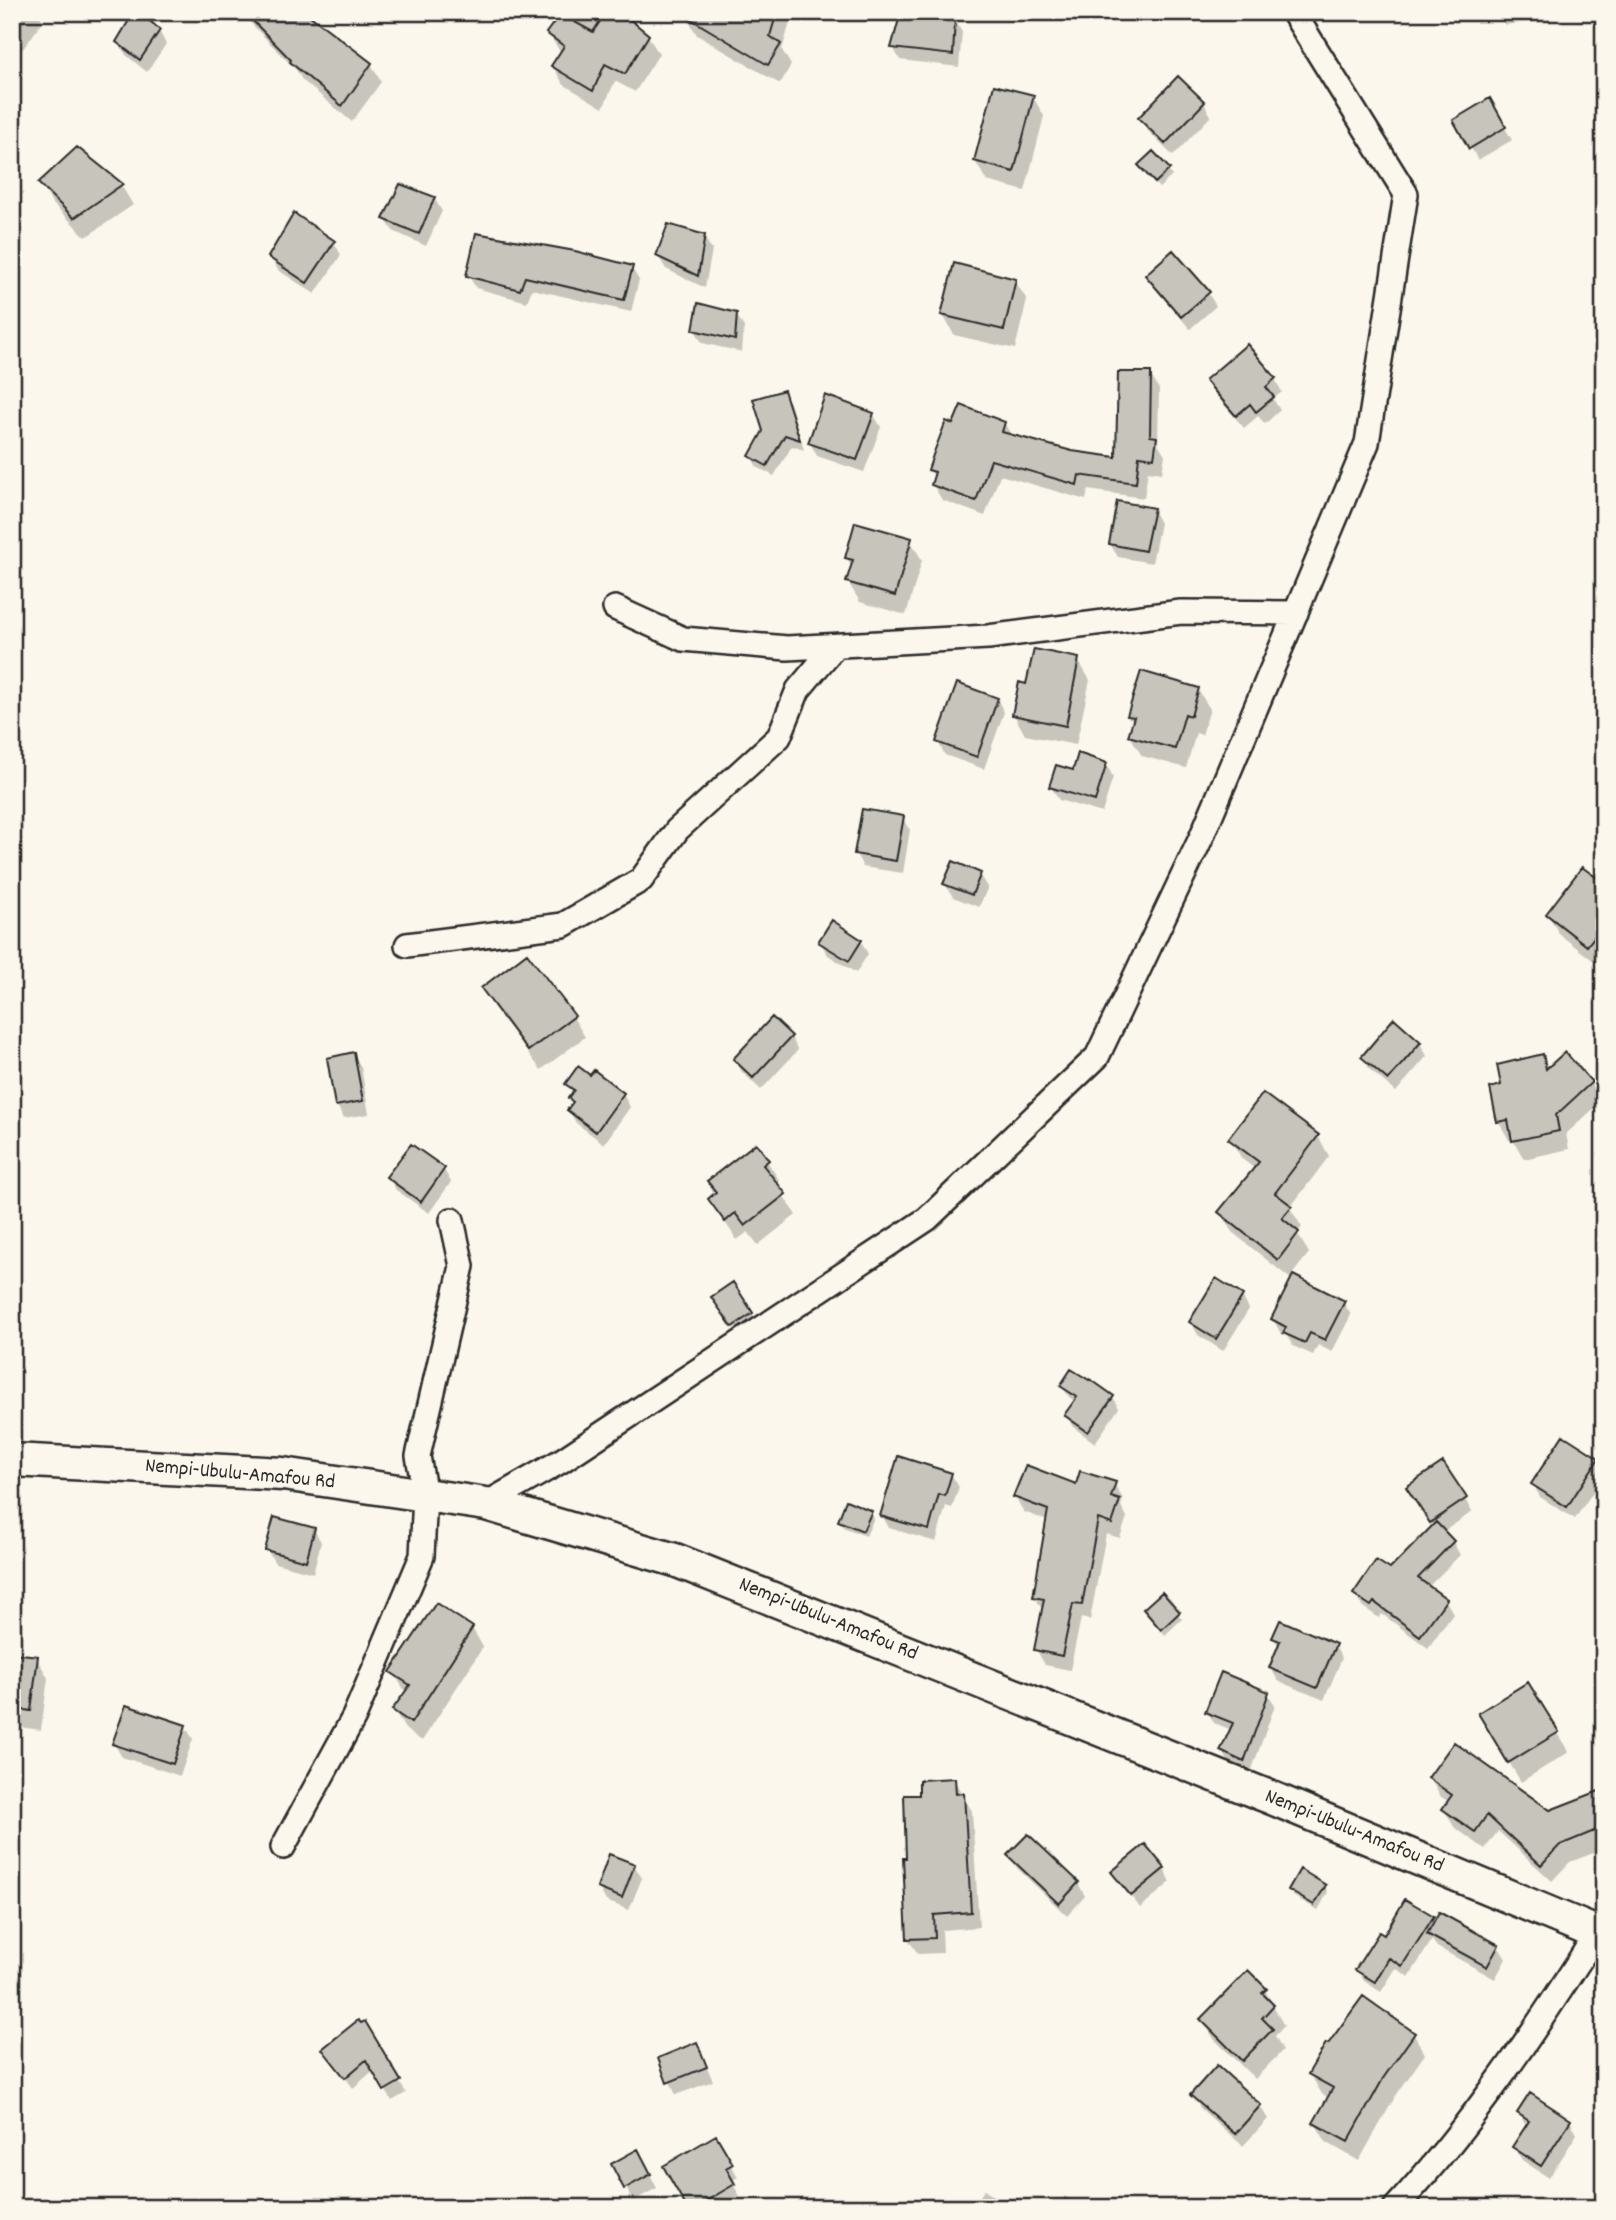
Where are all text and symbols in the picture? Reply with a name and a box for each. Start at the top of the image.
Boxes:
street label: Nempi-Ubulu-Amafou Rd [144,1452,336,1498]
street label: Nempi-Ubulu-Amafou Rd [734,1570,922,1670]
street label: Nempi-Ubulu-Amafou Rd [1260,1782,1448,1882]

